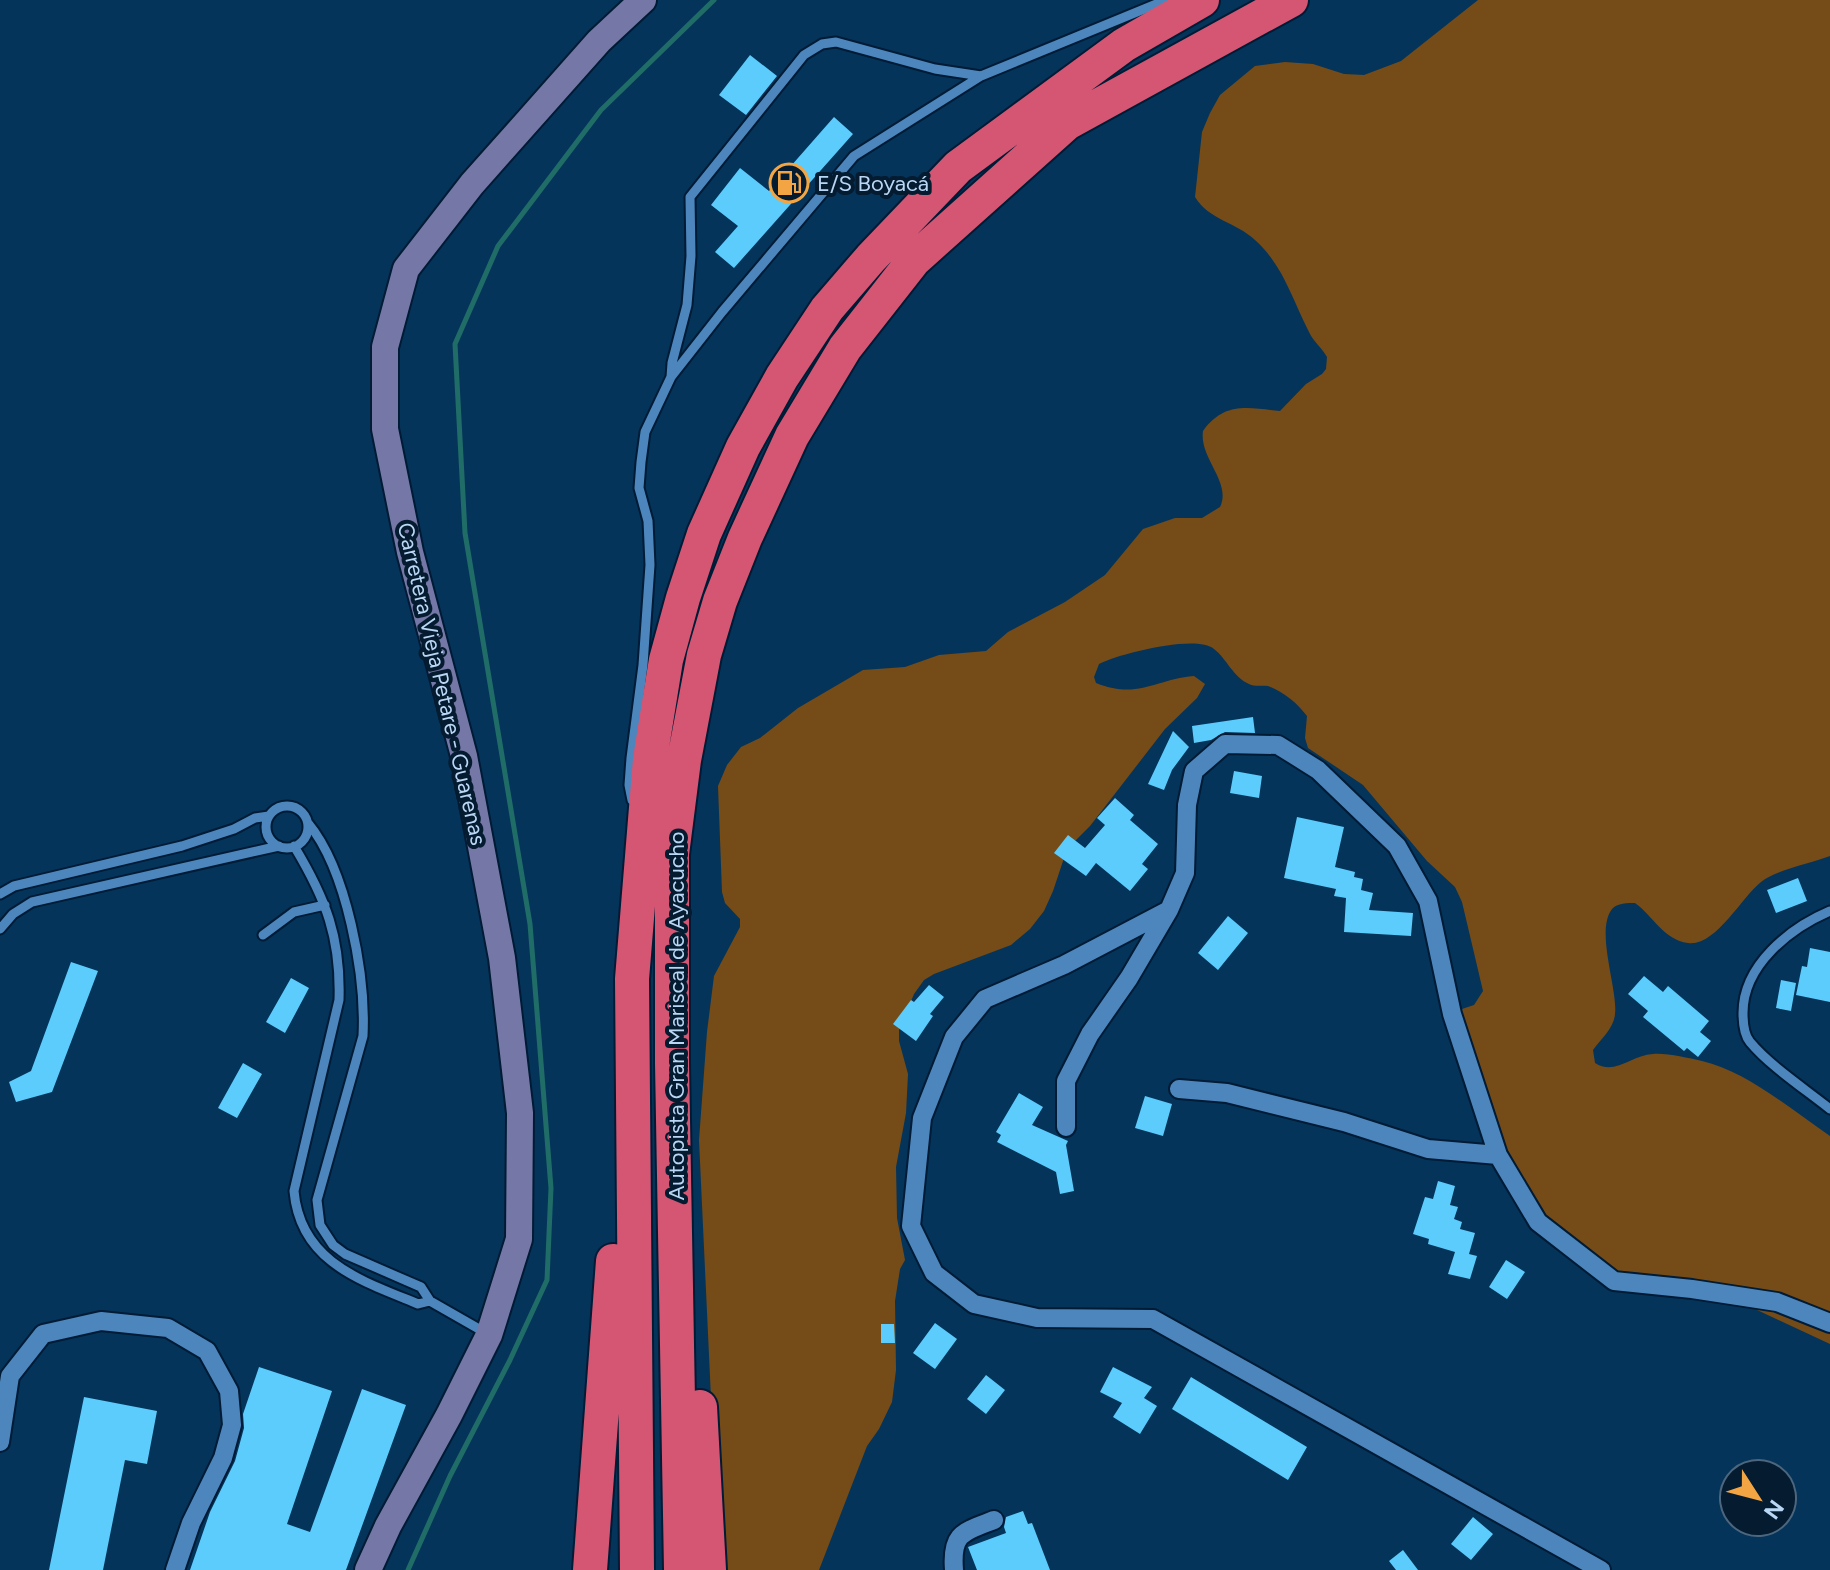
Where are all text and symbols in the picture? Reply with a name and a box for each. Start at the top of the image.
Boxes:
fuel station icon: E/S Boyacá [768,162,810,204]
place label: E/S Boyacá [817,170,929,197]
street label: Carretera Vieja Petare - Guarenas [392,520,492,848]
street label: Autopista Gran Mariscal de Ayacucho [663,831,690,1201]
north arrow [1718,1458,1798,1538]
text: N [1758,1495,1790,1524]

